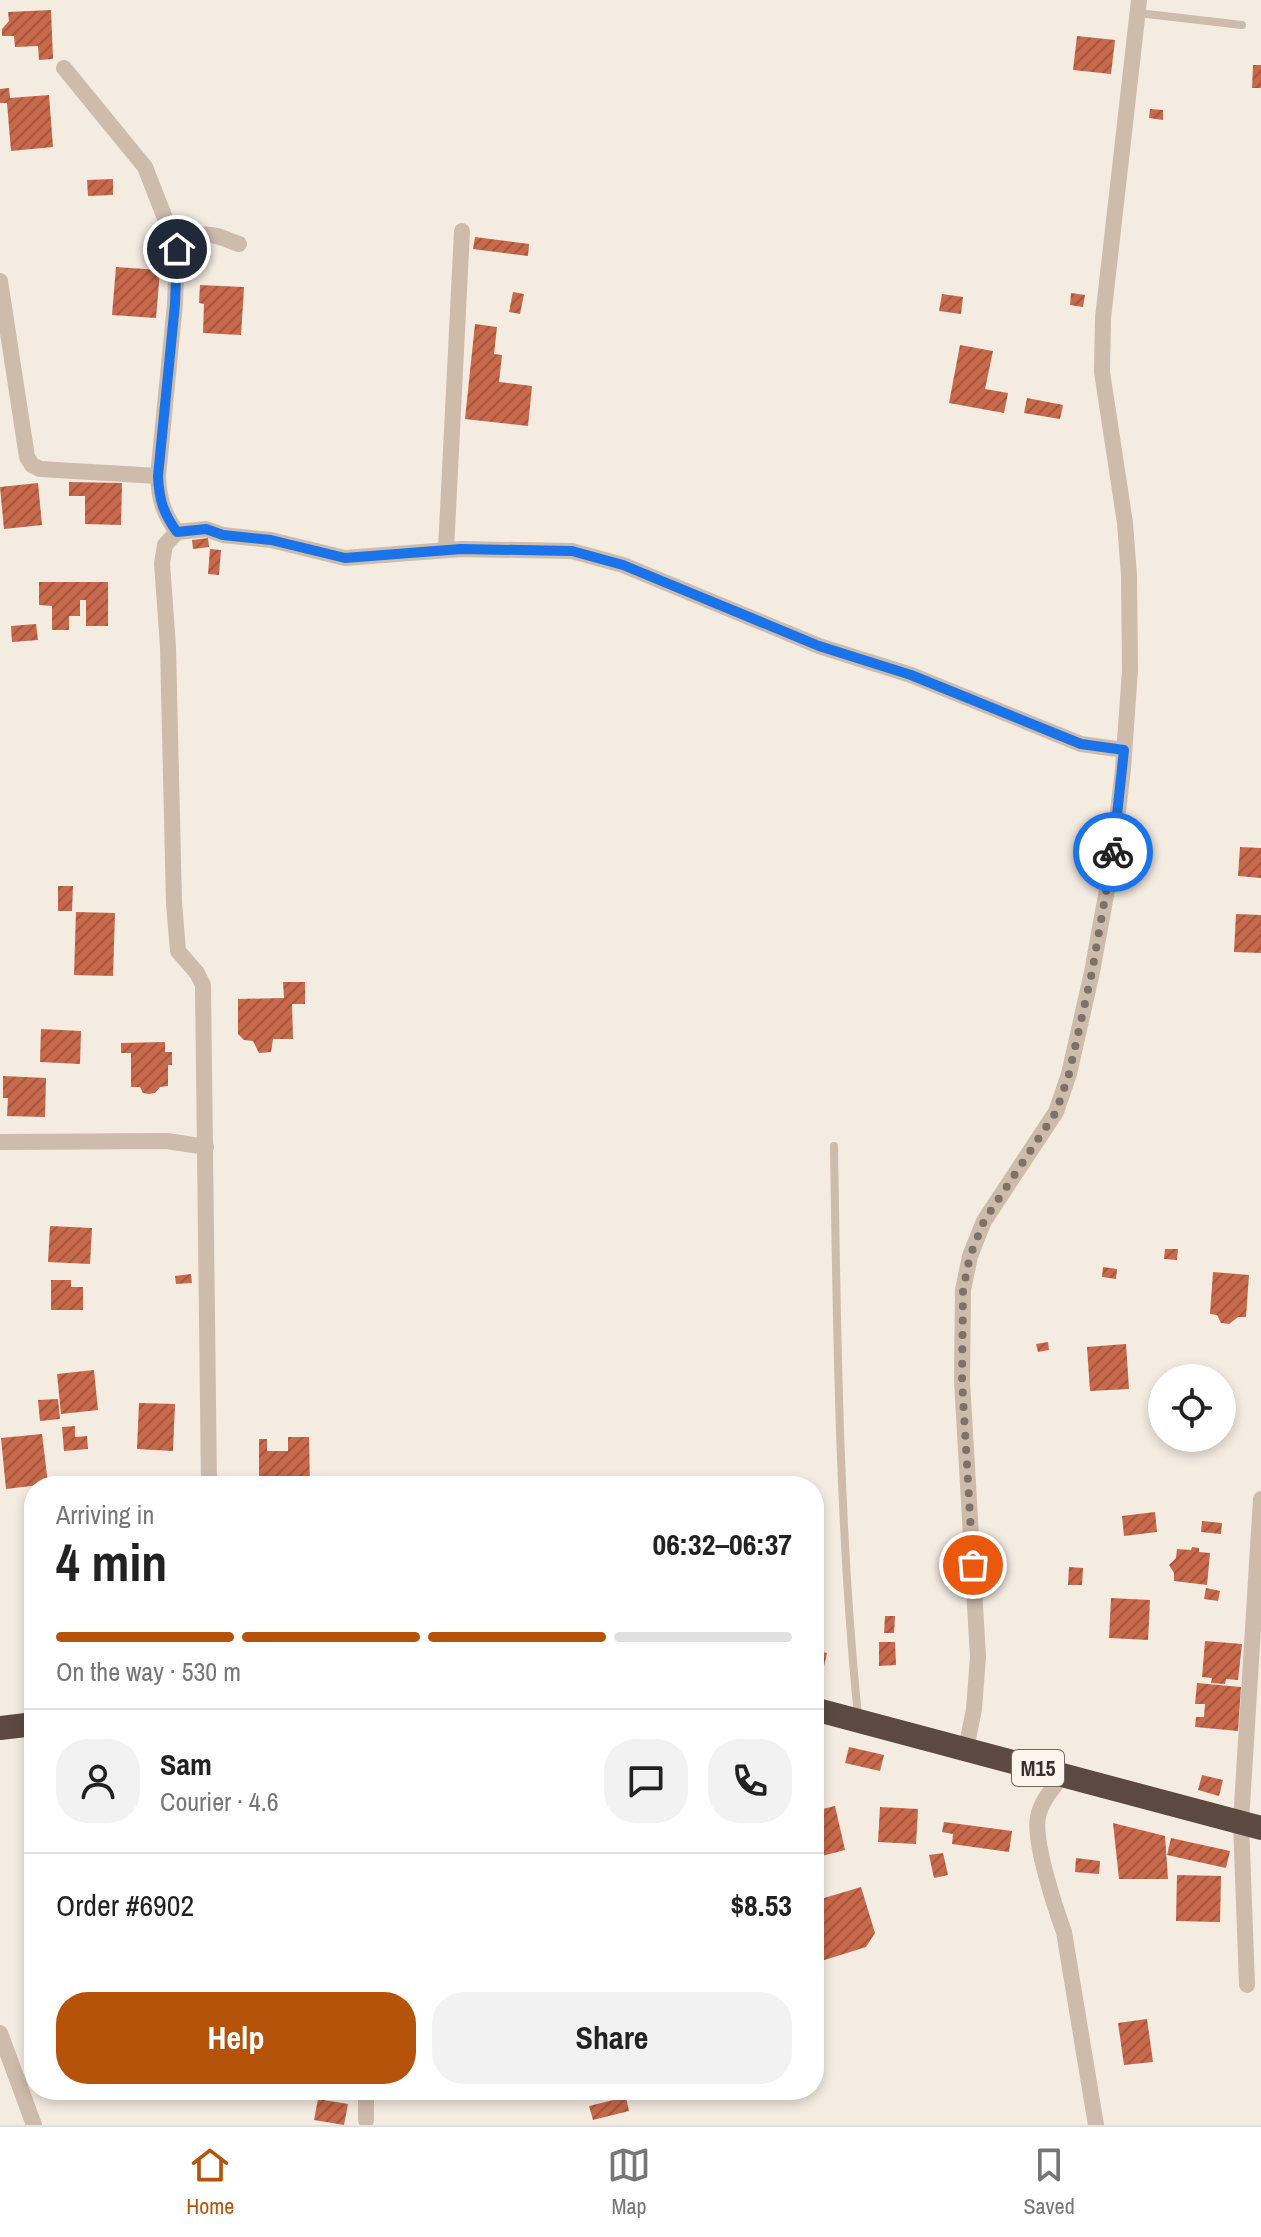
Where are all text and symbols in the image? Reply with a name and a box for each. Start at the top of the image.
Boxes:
pin [143,215,211,283]
icon: home [155,227,199,271]
courier [1073,812,1153,892]
icon: bike [1091,830,1135,874]
map controls [1148,1364,1236,1452]
button: locate [1148,1364,1236,1452]
text: Arriving in [56,1497,154,1532]
text: 06:32–06:37 [653,1524,792,1564]
text: 4 min [56,1527,167,1597]
pin [939,1531,1007,1599]
icon: bag [951,1543,995,1587]
text: On the way · 530 m [56,1654,241,1689]
button: person [56,1739,140,1823]
button: chat [604,1739,688,1823]
button: phone [708,1739,792,1823]
text: Sam [160,1744,212,1784]
road number: M15 [1012,1750,1064,1786]
text: Courier · 4.6 [160,1784,279,1819]
text: Order #6902 [56,1885,194,1925]
text: $8.53 [730,1885,792,1925]
button: Help [56,1992,416,2084]
button: Share [432,1992,792,2084]
tab: Home [186,2143,234,2221]
tab: Map [607,2143,651,2221]
tab: Saved [1024,2143,1075,2221]

